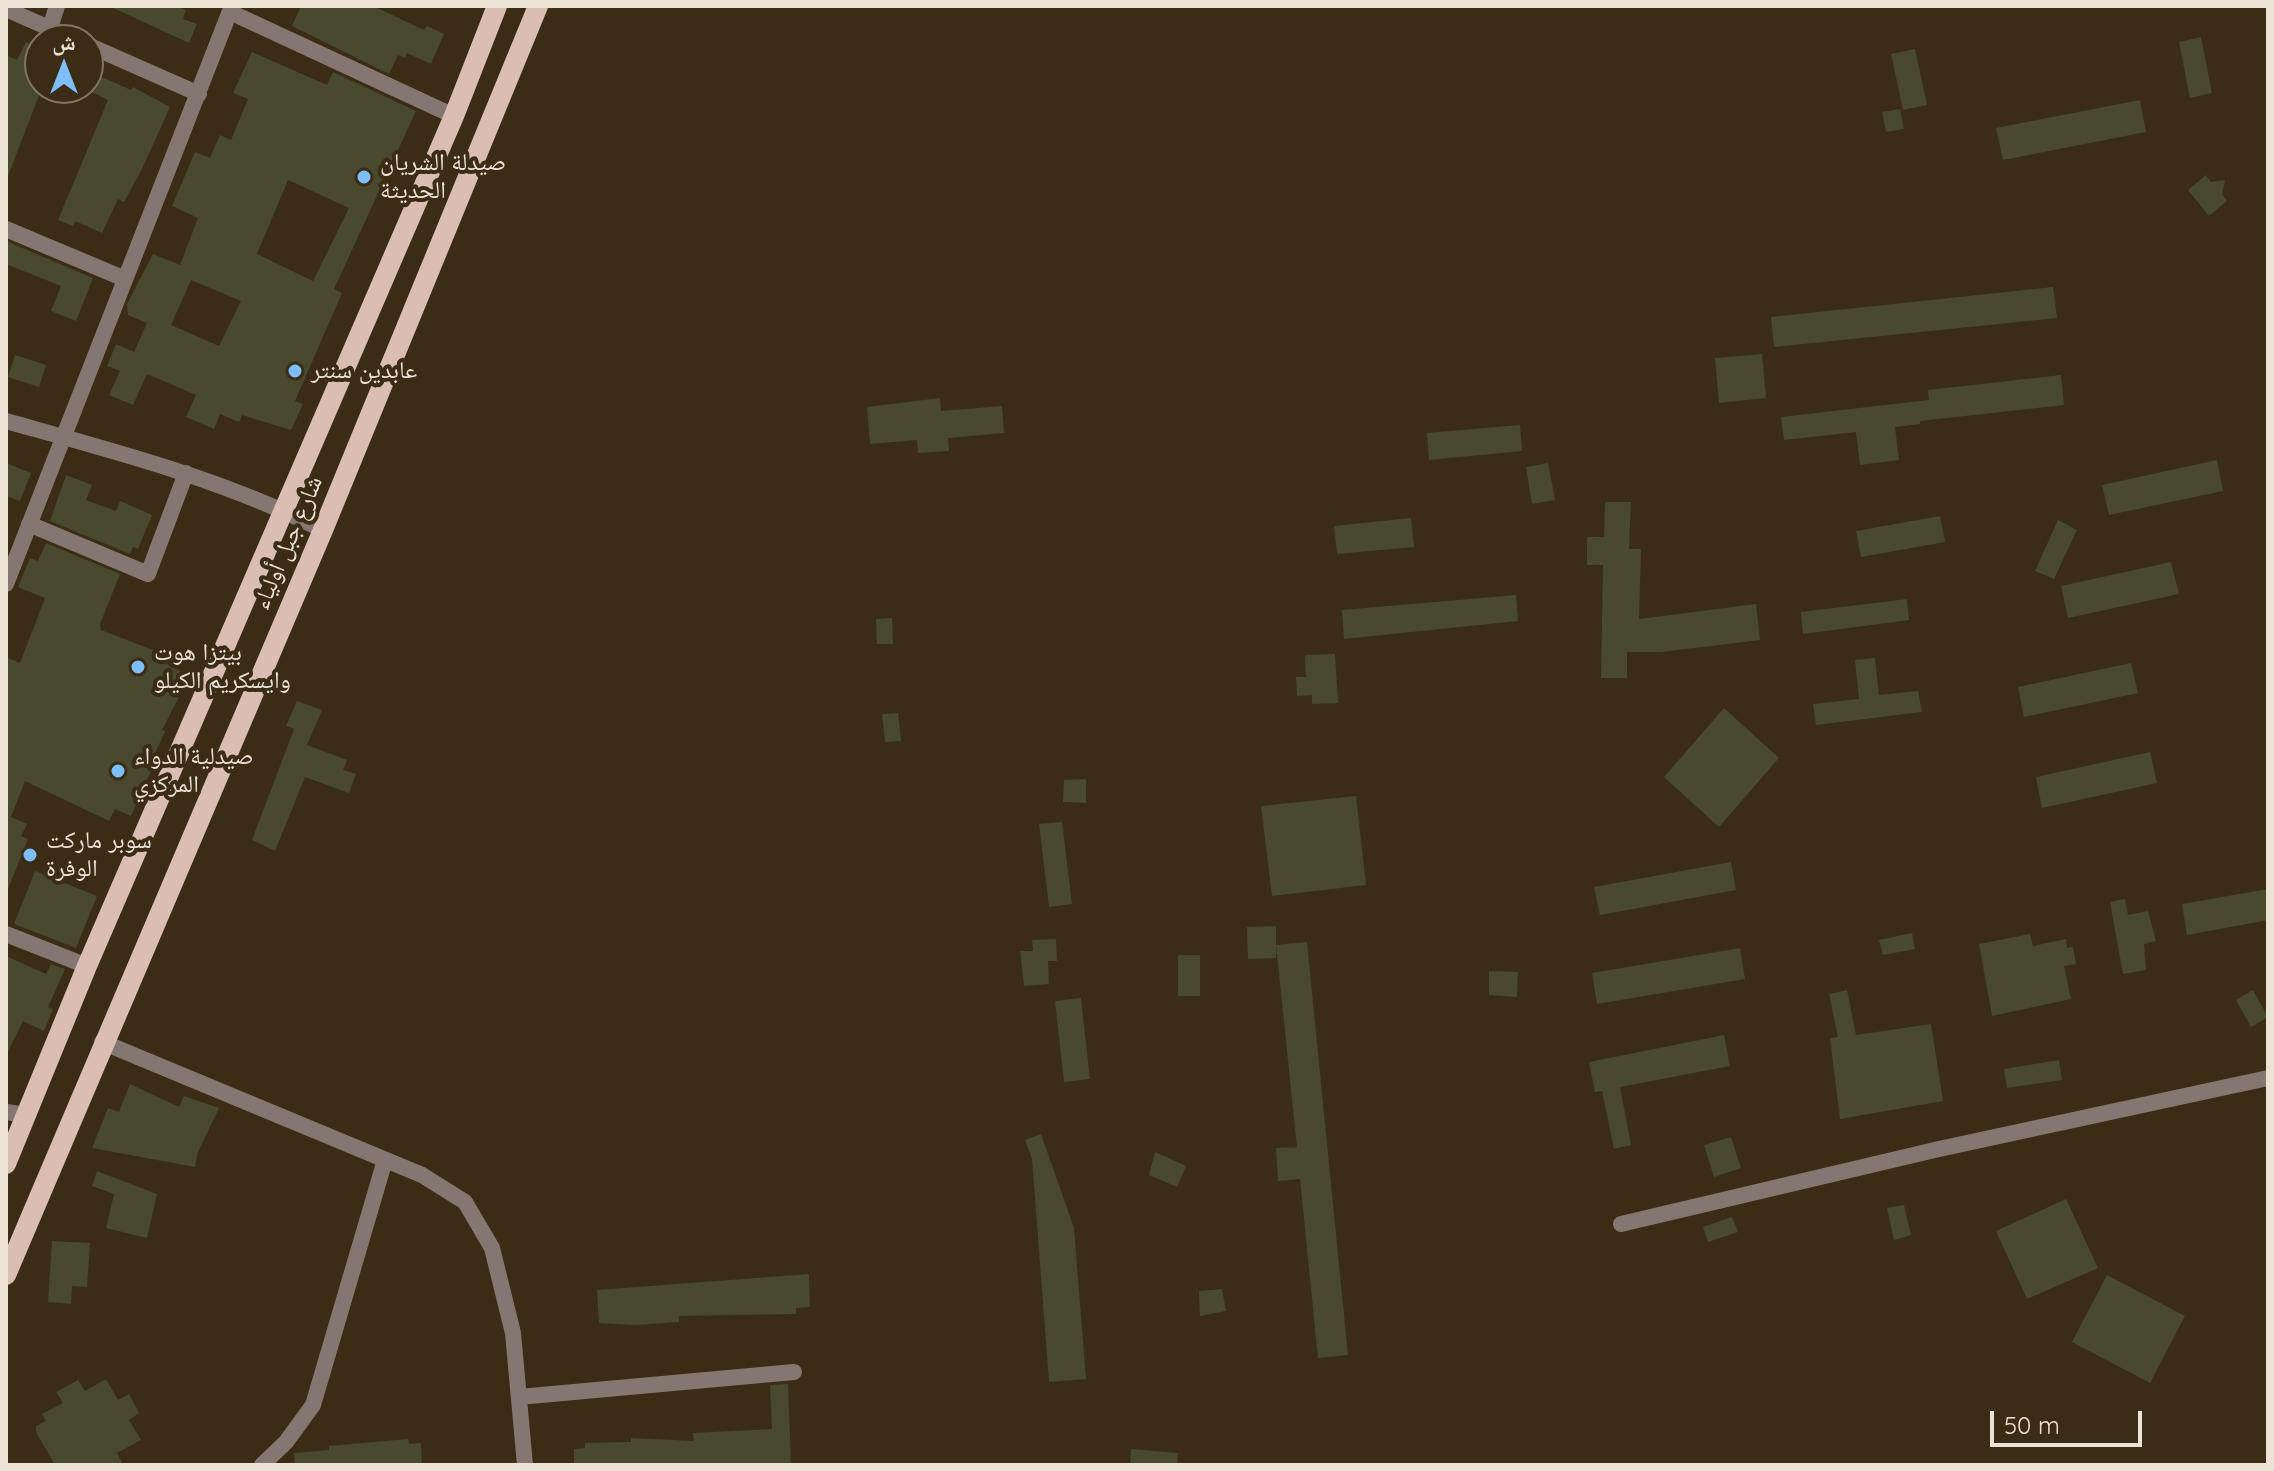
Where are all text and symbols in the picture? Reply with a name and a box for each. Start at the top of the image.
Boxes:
north arrow [24,24,104,104]
text: ش [52,28,76,56]
place label: صيدلة الشريان الحديثة [380,149,506,205]
marker: صيدلة الشريان الحديثة [355,168,373,186]
place label: عابدين سنتر [311,357,417,385]
marker: عابدين سنتر [286,362,304,380]
street label: شارع جبل أولياء [247,472,329,614]
place label: بيتزا هوت وايسكريم الكيلو [154,639,291,695]
marker: بيتزا هوت وايسكريم الكيلو [129,658,147,676]
place label: صيدلية الدواء المركزي [134,743,254,799]
marker: صيدلية الدواء المركزي [109,762,127,780]
place label: سوبر ماركت الوفرة [46,827,152,883]
marker: سوبر ماركت الوفرة [21,846,39,864]
scale bar [1994,1395,2146,1445]
text: 50 m [2004,1410,2060,1440]

